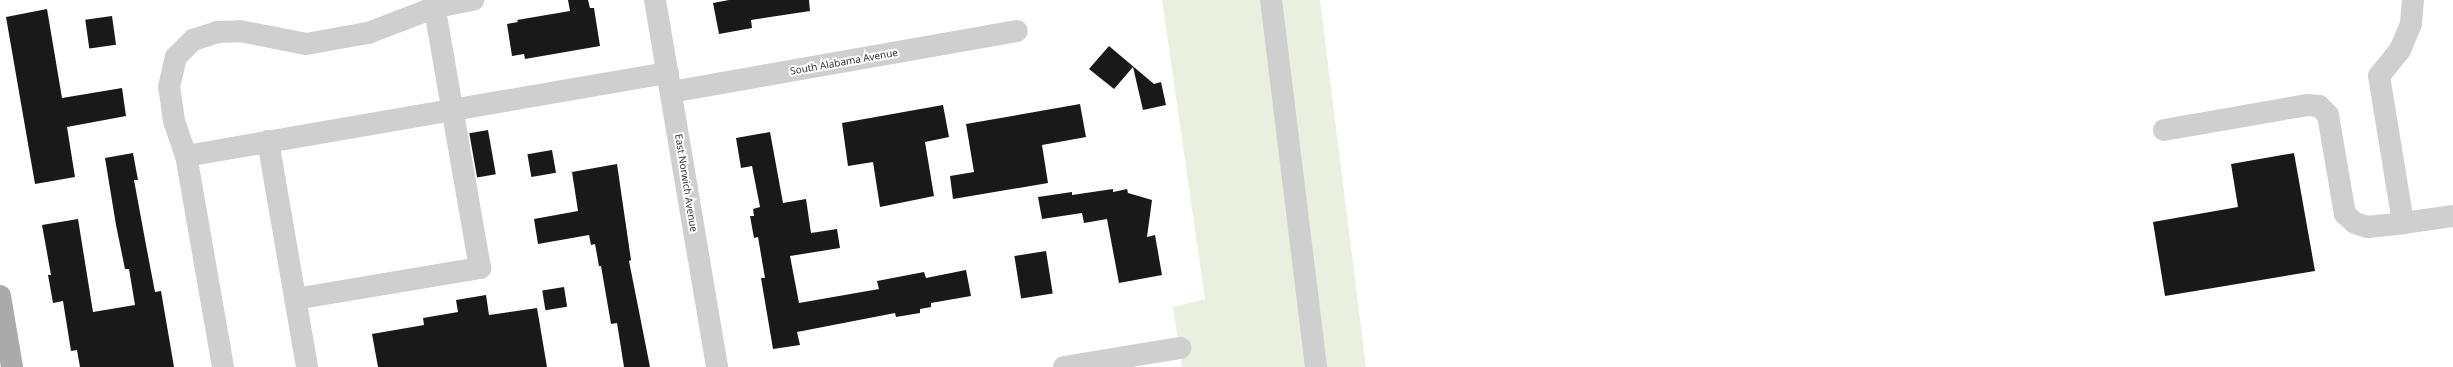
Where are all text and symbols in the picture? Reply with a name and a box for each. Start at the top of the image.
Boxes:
street label: South Alabama Avenue [789,47,899,77]
street label: East Norwich Avenue [672,133,700,233]

